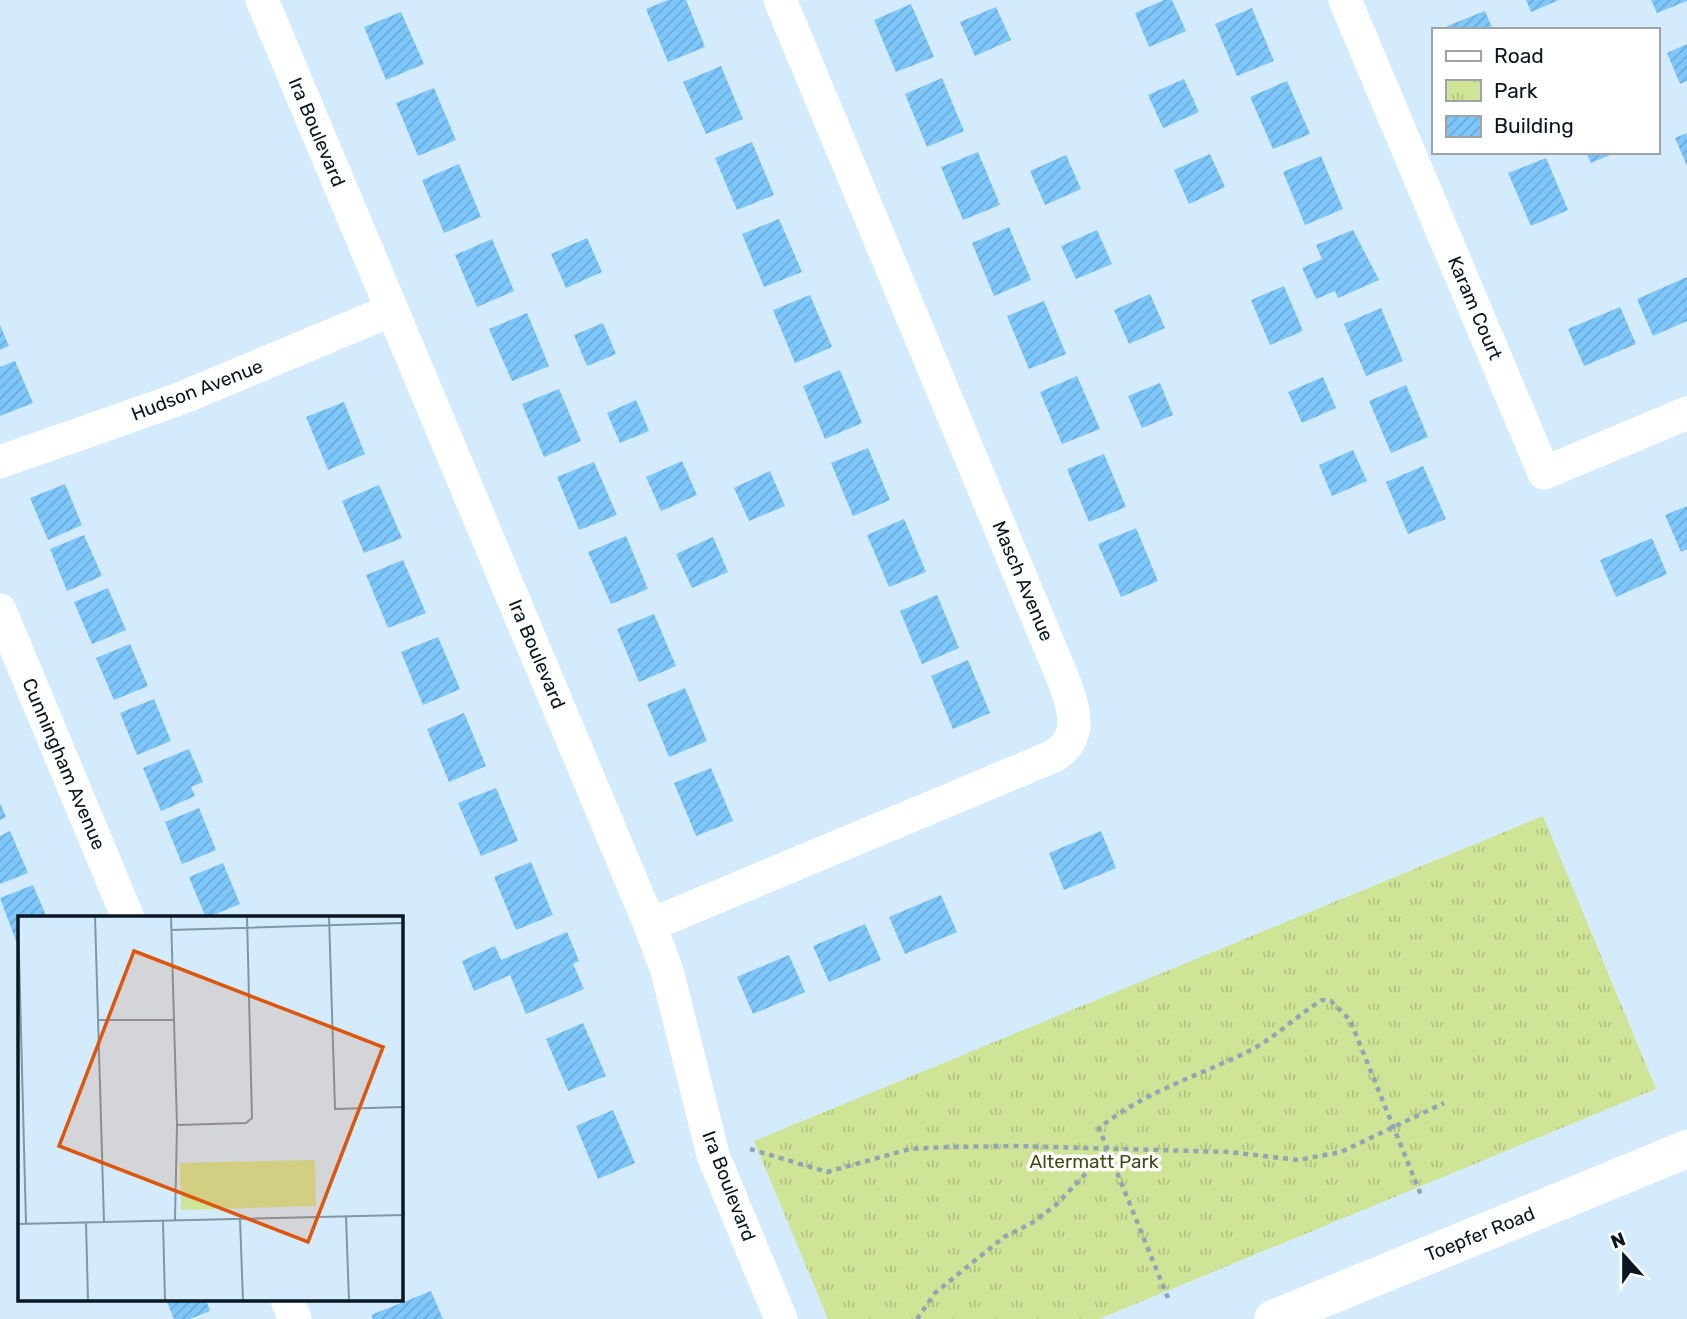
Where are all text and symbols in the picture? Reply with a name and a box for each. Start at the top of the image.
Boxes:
legend [1432,28,1659,154]
text: Road [1494,43,1544,68]
street label: Ira Boulevard [284,74,350,190]
text: Park [1494,78,1538,103]
text: Building [1494,113,1574,138]
street label: Karam Court [1443,253,1507,364]
street label: Hudson Avenue [128,354,266,426]
street label: Masch Avenue [987,518,1059,644]
street label: Ira Boulevard [504,596,570,712]
street label: Cunningham Avenue [17,675,111,853]
inset map [18,916,402,1302]
street label: Ira Boulevard [697,1128,761,1244]
park label: Altermatt Park [1030,1150,1159,1173]
street label: Toepfer Road [1422,1202,1538,1266]
north arrow [1589,1221,1659,1291]
text: N [1608,1227,1629,1254]

